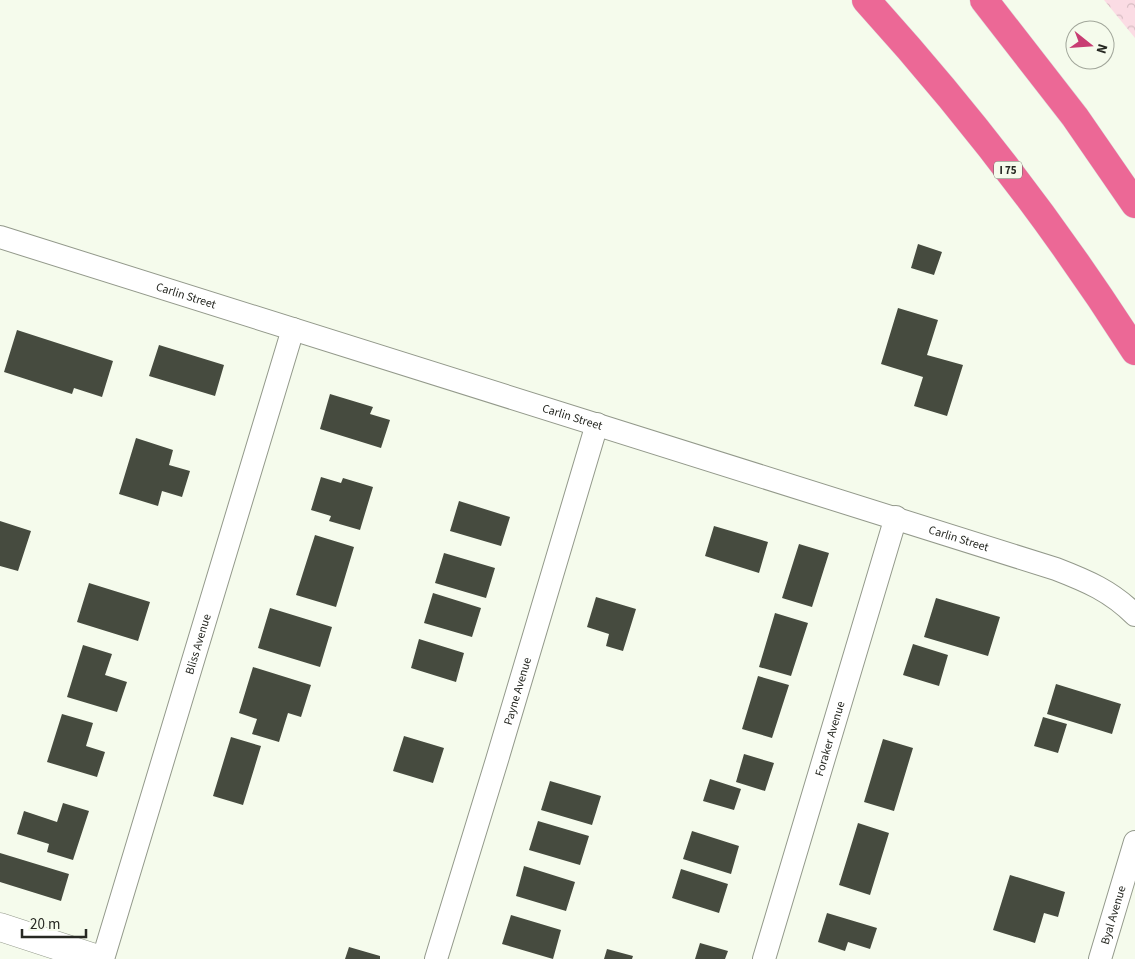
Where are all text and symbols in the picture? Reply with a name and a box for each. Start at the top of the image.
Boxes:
north arrow [1065,20,1115,70]
text: N [1091,41,1112,56]
road number: I 75 [994,162,1022,178]
street label: Carlin Street [154,278,218,313]
street label: Carlin Street [540,400,605,434]
street label: Carlin Street [927,521,991,556]
street label: Bliss Avenue [181,612,215,676]
street label: Payne Avenue [499,655,536,727]
street label: Foraker Avenue [811,699,849,778]
street label: Byal Avenue [1096,883,1130,947]
scale bar [22,906,86,938]
text: 20 m [30,914,60,935]

